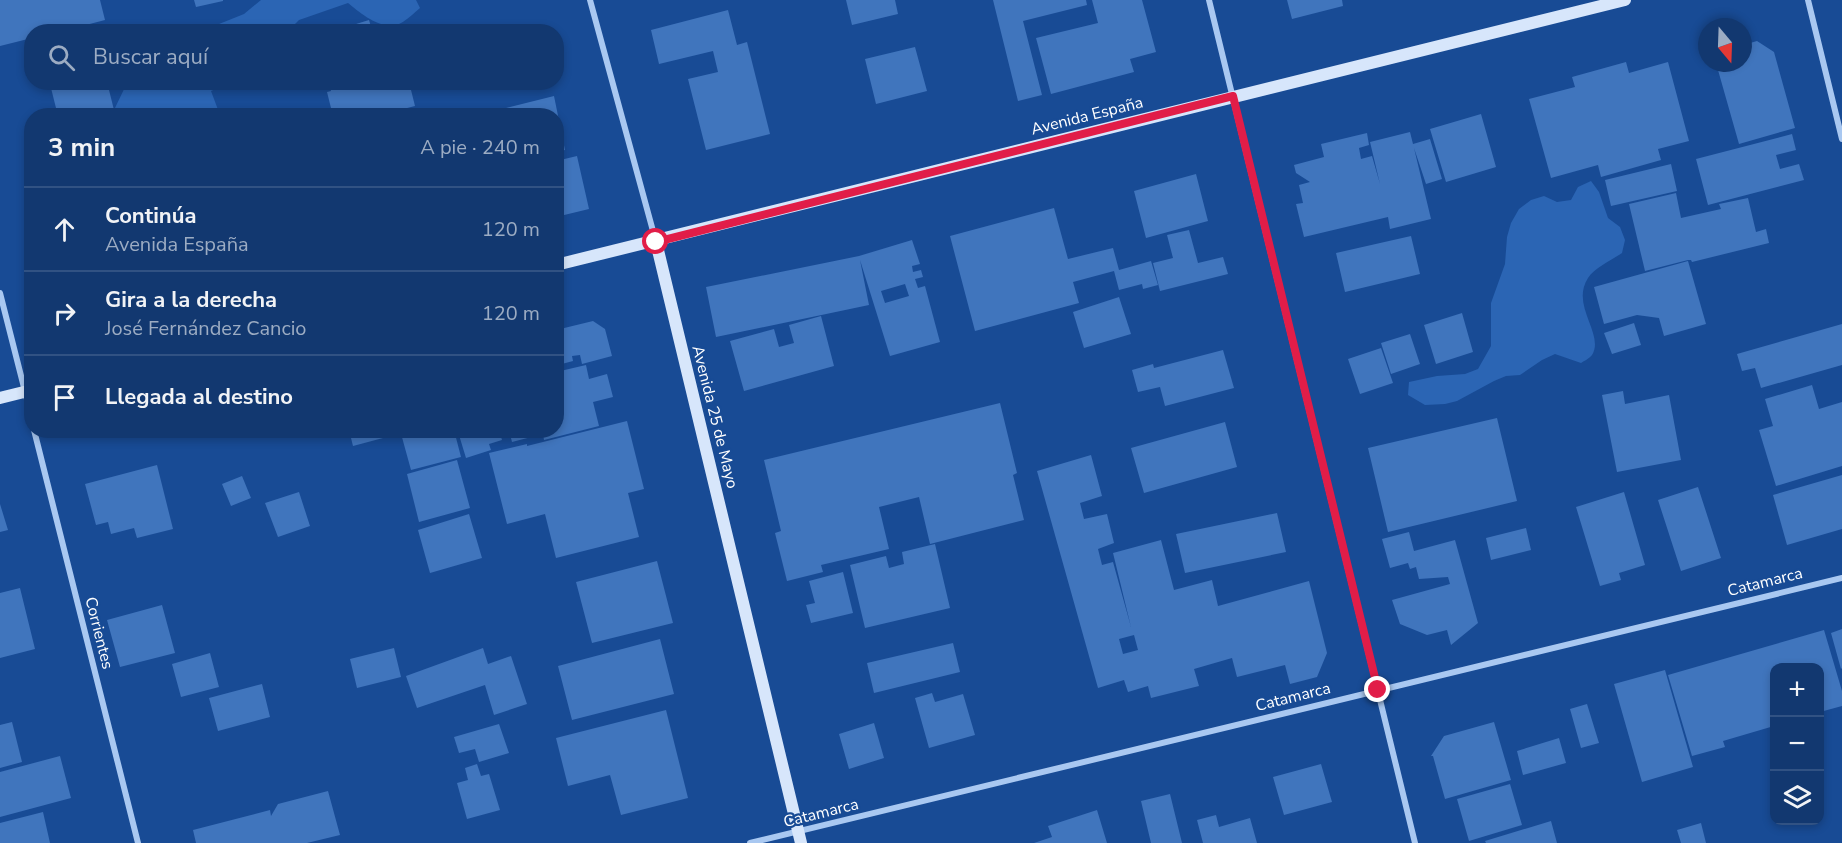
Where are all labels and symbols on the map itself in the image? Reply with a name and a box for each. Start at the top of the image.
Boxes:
north arrow [1698,18,1752,72]
street label: Avenida España [1029,91,1145,141]
route start [642,228,668,254]
street label: Avenida 25 de Mayo [687,343,743,491]
street label: Catamarca [1725,562,1805,602]
street label: Corrientes [79,595,119,671]
route end [1364,676,1390,702]
street label: Catamarca [1253,677,1333,717]
street label: Catamarca [781,793,861,833]

